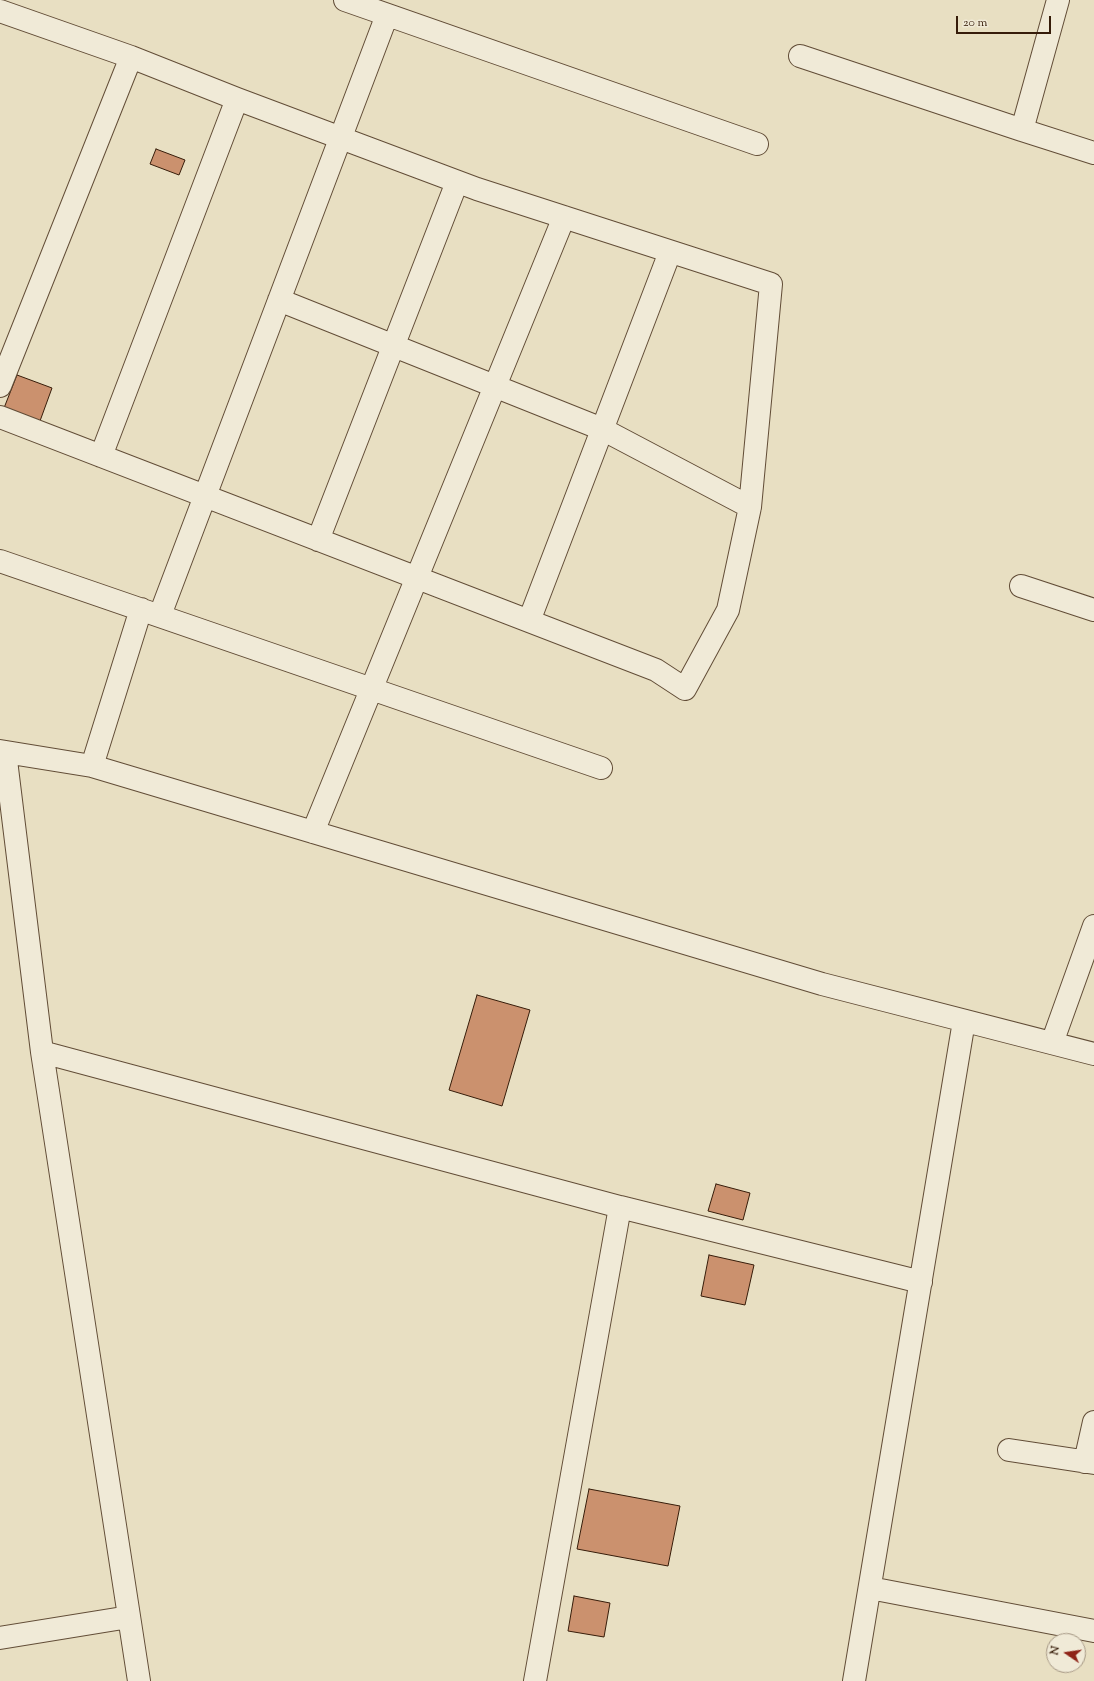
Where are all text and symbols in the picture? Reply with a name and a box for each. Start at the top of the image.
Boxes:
scale bar [958,8,1053,34]
text: 20 m [963,14,987,32]
north arrow [1046,1633,1086,1673]
text: N [1046,1644,1064,1657]

